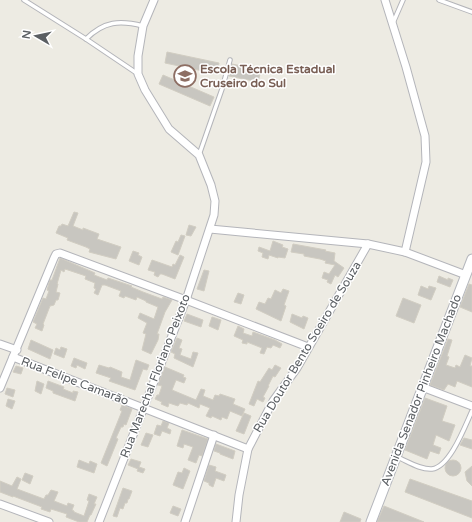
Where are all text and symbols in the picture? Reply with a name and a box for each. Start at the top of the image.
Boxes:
north arrow [16,16,56,56]
text: N [20,29,34,40]
place label: Escola Técnica Estadual Cruseiro do Sul [200,62,335,90]
school or university icon: Escola Técnica Estadual Cruseiro do Sul [172,63,198,89]
street label: Rua Doutor Bento Soeiro de Souza [250,259,364,435]
street label: Rua Marechal Floriano Peixoto [117,292,193,460]
street label: Avenida Senador Pinheiro Machado [378,292,464,488]
street label: Rua Felipe Camarão [19,354,131,408]

